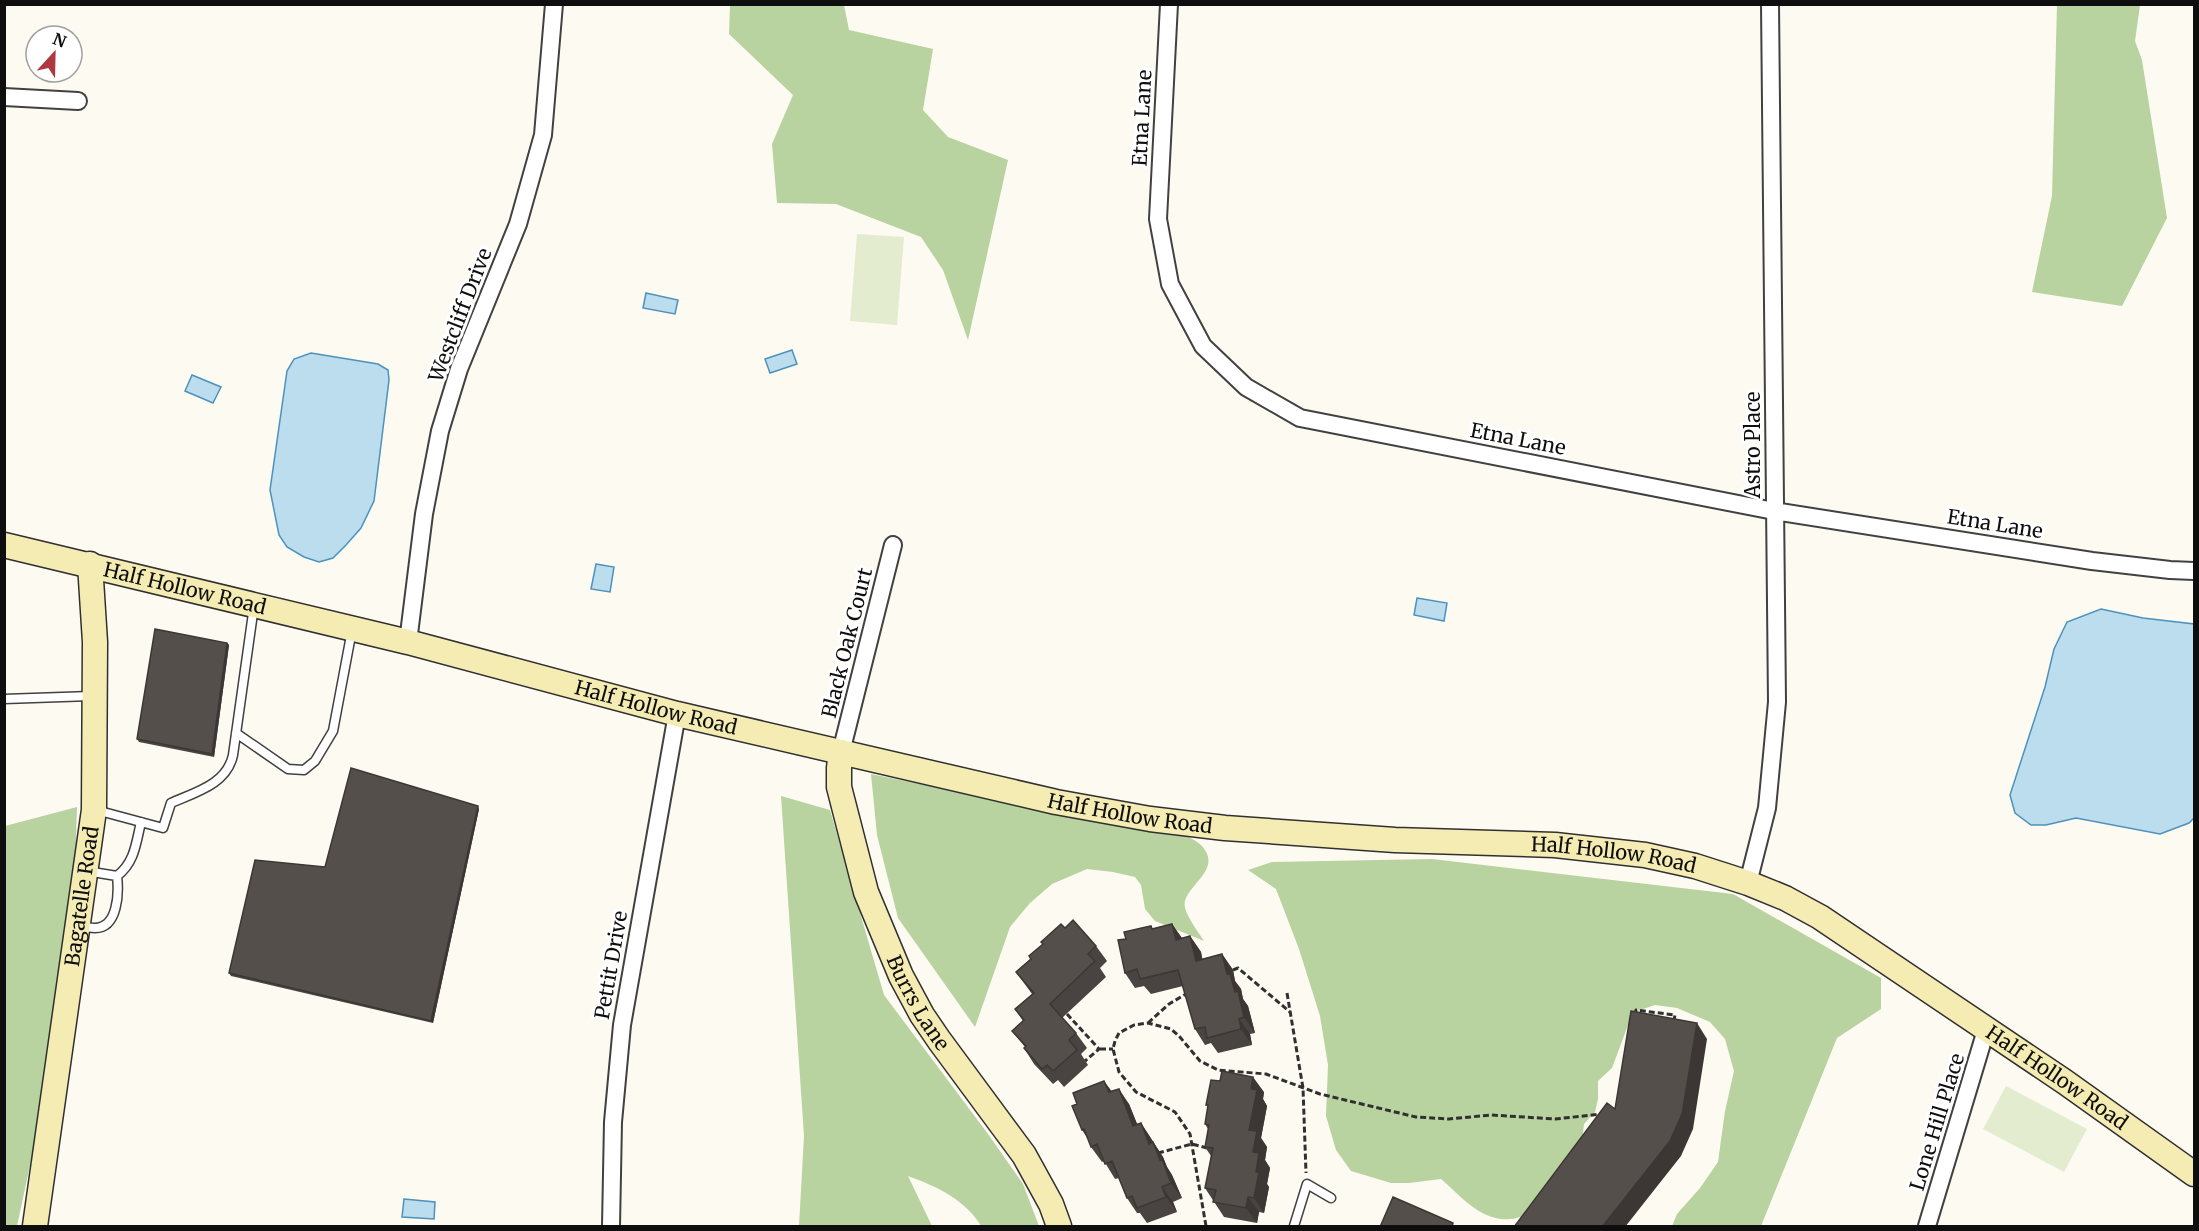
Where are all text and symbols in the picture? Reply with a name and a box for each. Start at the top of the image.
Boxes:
north arrow [24,24,84,84]
text: N [50,28,70,52]
street label: Etna Lane [1126,69,1157,167]
street label: Westcliff Drive [422,244,497,386]
street label: Astro Place [1740,392,1765,499]
street label: Etna Lane [1468,417,1568,460]
street label: Etna Lane [1945,504,2045,543]
street label: Half Hollow Road [101,556,269,620]
street label: Black Oak Court [816,565,877,721]
street label: Half Hollow Road [572,674,740,740]
street label: Half Hollow Road [1045,787,1214,838]
street label: Bagatelle Road [59,825,104,968]
street label: Half Hollow Road [1531,831,1699,878]
street label: Pettit Drive [589,909,632,1021]
street label: Burrs Lane [882,951,955,1055]
street label: Half Hollow Road [1982,1020,2133,1135]
street label: Lone Hill Place [1904,1050,1969,1194]

